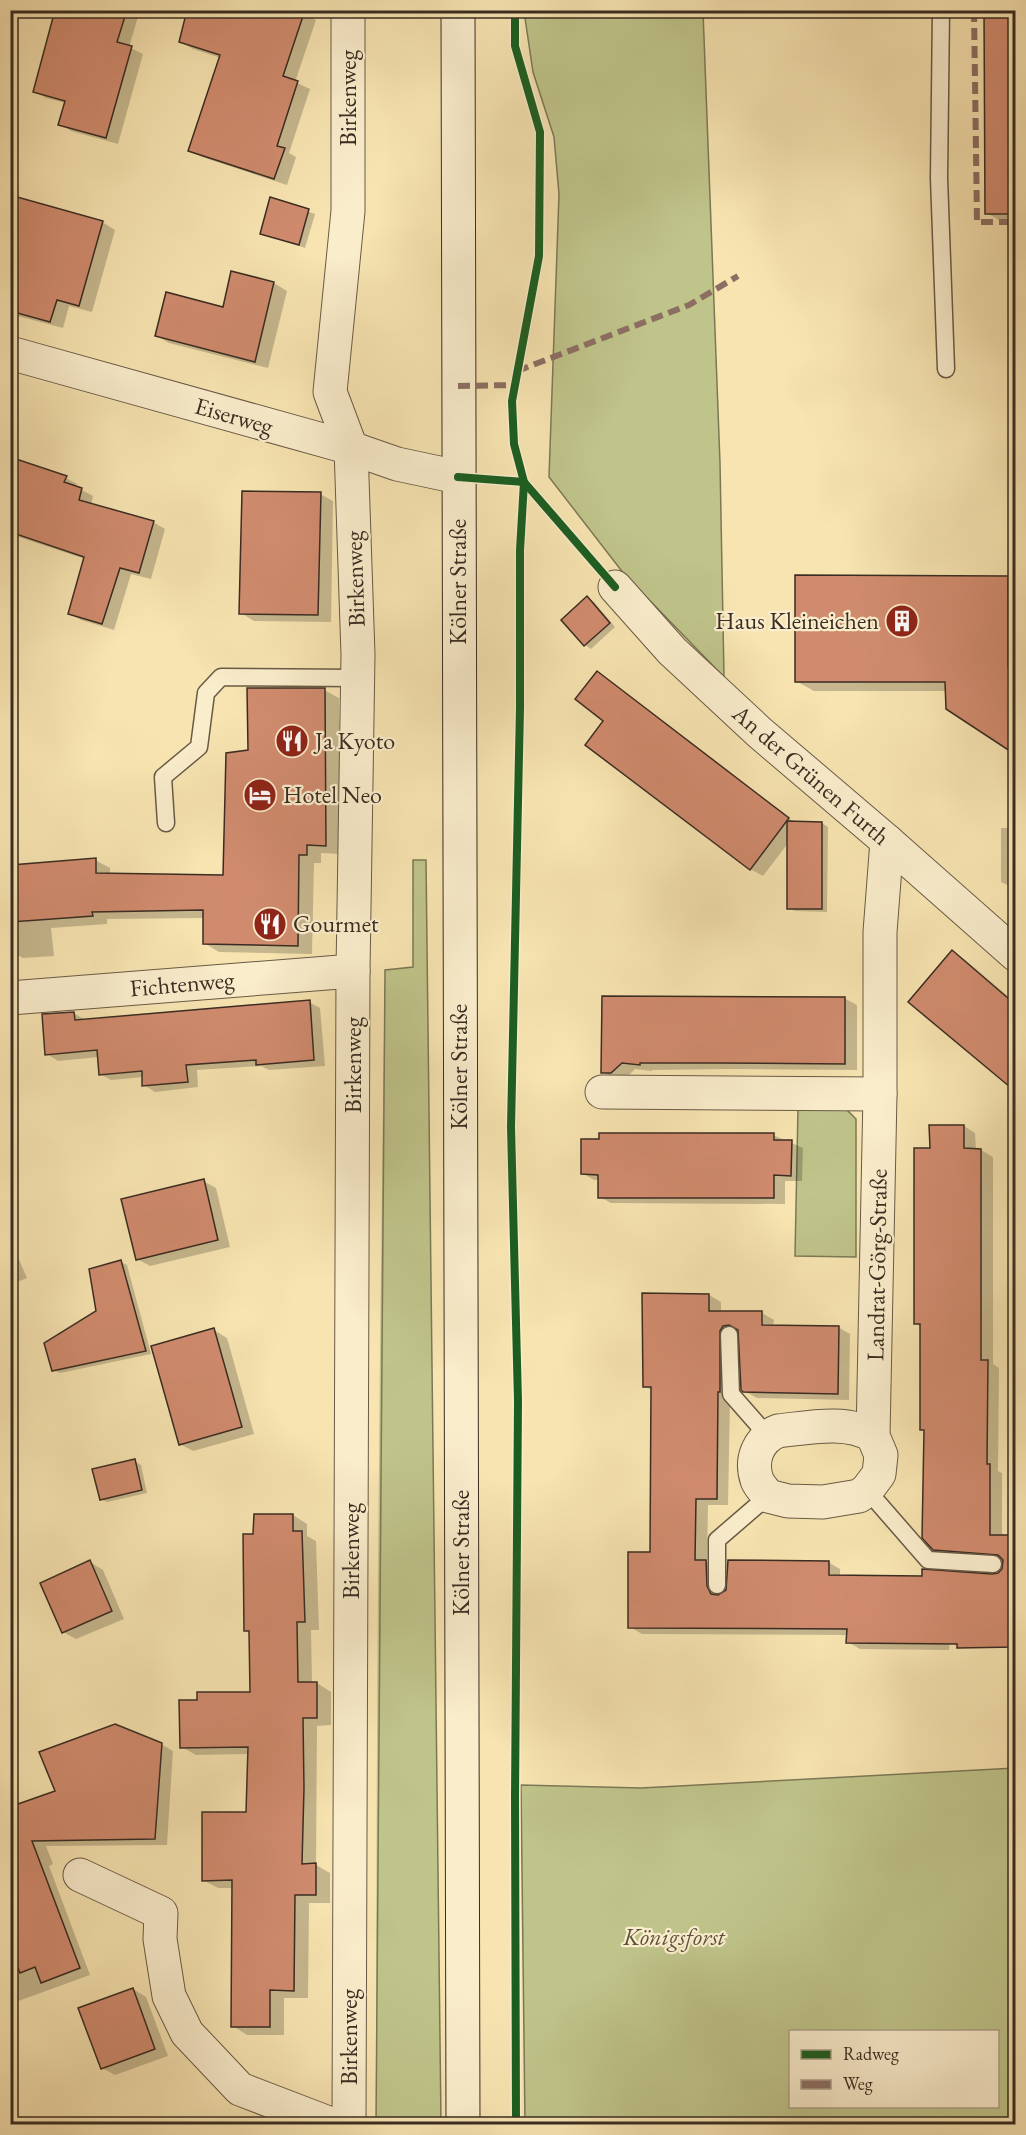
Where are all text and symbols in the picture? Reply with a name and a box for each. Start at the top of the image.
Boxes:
street label: Birkenweg [332,49,363,146]
street label: Eiserweg [191,390,277,442]
street label: Kölner Straße [442,519,473,645]
street label: Birkenweg [337,530,372,628]
building icon: Haus Kleineichen [884,603,920,639]
place label: Haus Kleineichen [715,605,879,636]
street label: An der Grünen Furth [725,697,897,852]
restaurant icon: Ja Kyoto [274,723,310,759]
place label: Ja Kyoto [313,725,395,756]
hotel icon: Hotel Neo [242,777,278,813]
place label: Hotel Neo [283,779,382,810]
restaurant icon: Gourmet [252,906,288,942]
place label: Gourmet [293,908,379,939]
street label: Fichtenweg [128,963,236,1004]
street label: Kölner Straße [443,1004,474,1130]
street label: Birkenweg [337,1016,368,1113]
street label: Landrat-Görg-Straße [859,1169,894,1361]
street label: Kölner Straße [445,1490,476,1616]
street label: Birkenweg [335,1502,366,1599]
park label: Königsforst [622,1921,726,1952]
street label: Birkenweg [333,1988,364,2085]
legend [789,2030,999,2108]
text: Radweg [843,2042,899,2065]
text: Weg [843,2072,873,2095]

